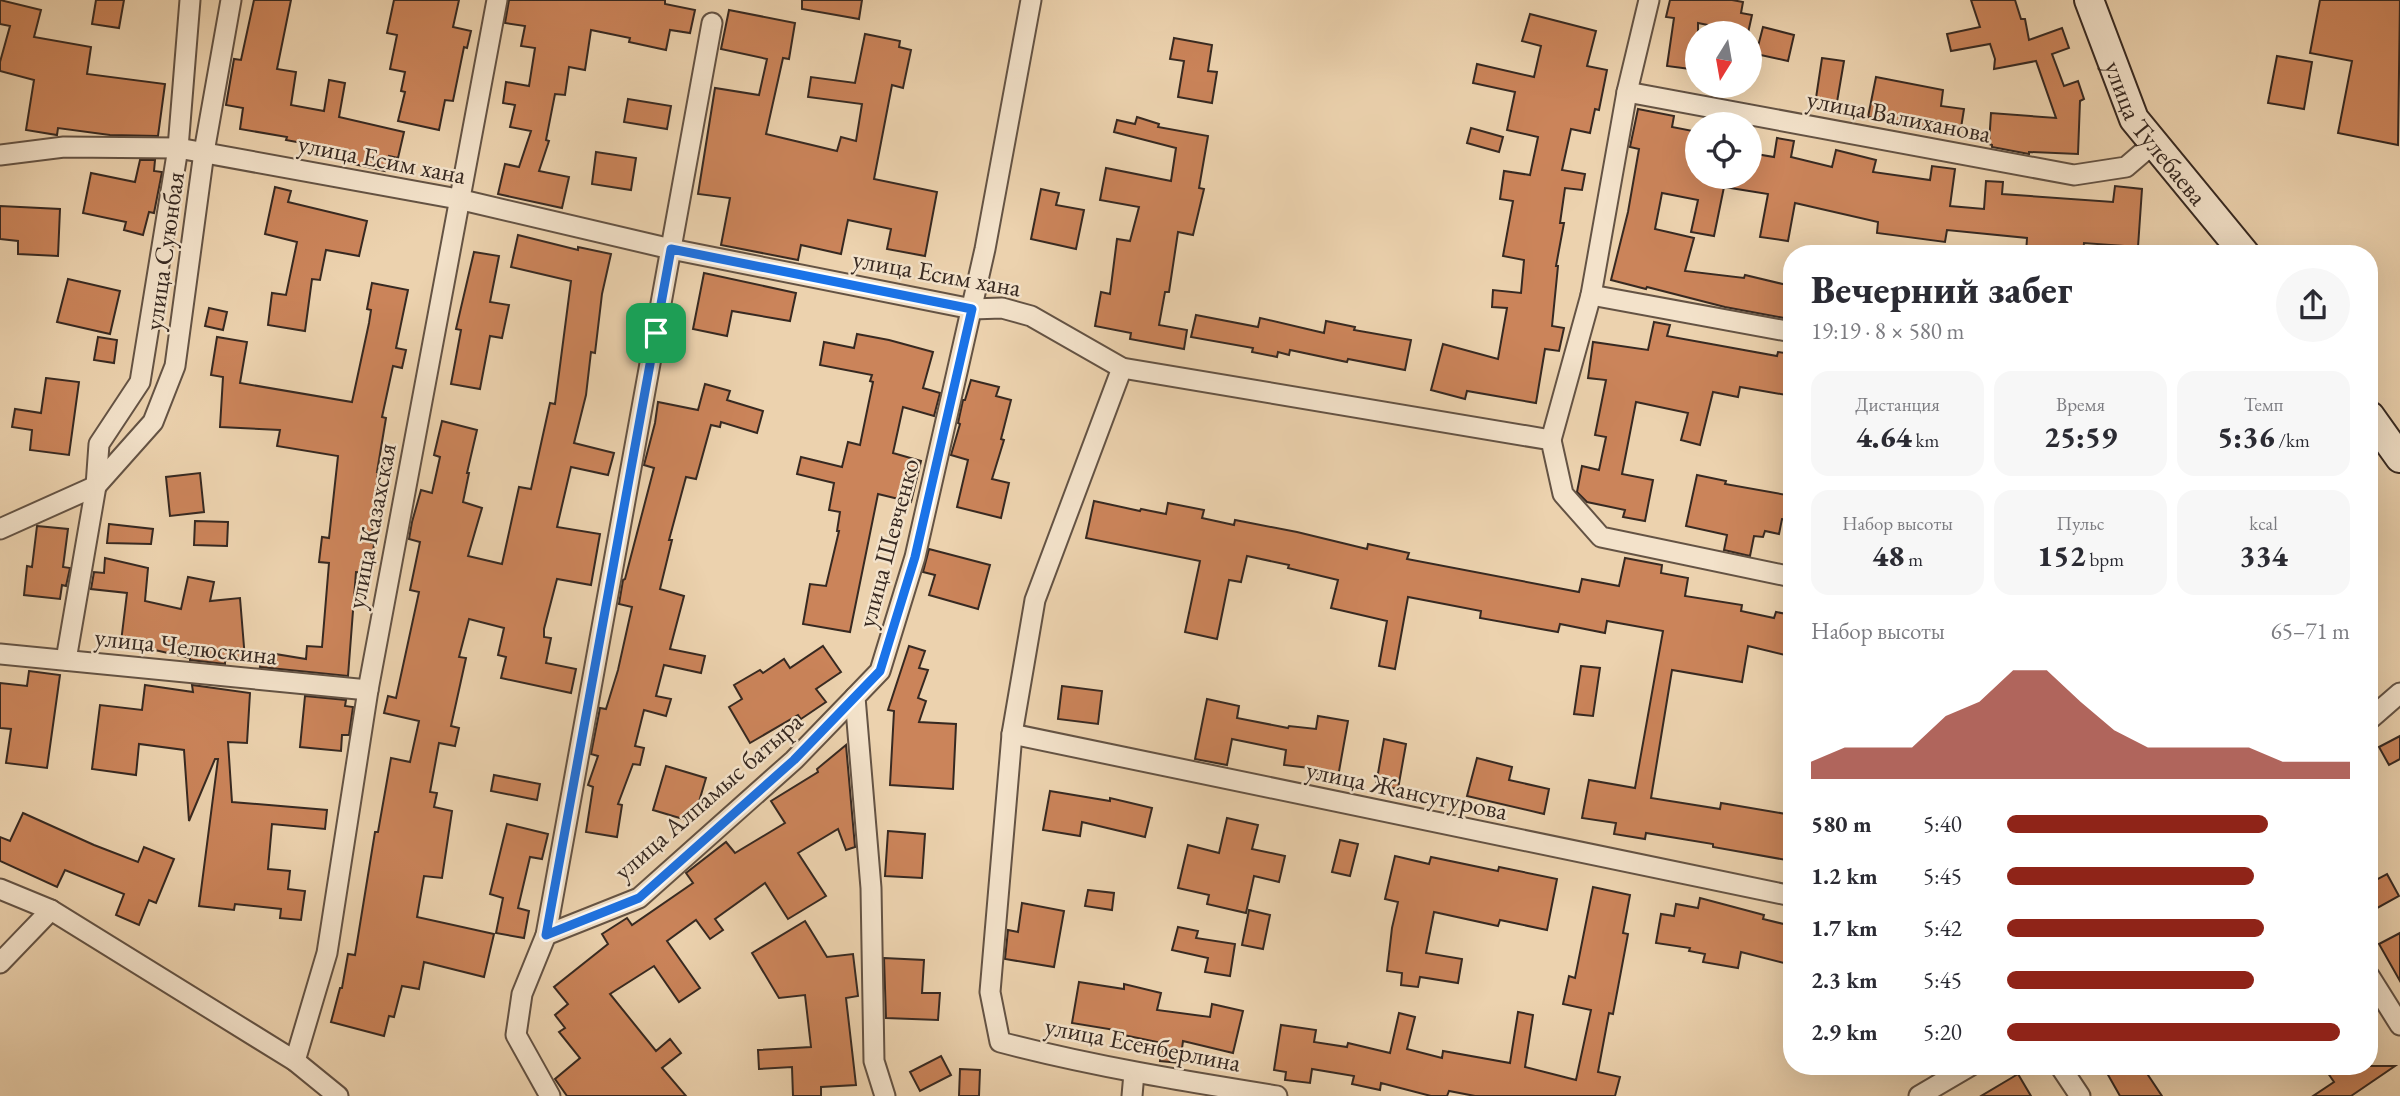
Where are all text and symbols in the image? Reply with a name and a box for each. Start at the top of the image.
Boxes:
north arrow [1685,21,1762,98]
map controls [1685,21,1762,189]
street label: улица Тулебаева [2096,56,2215,213]
street label: улица Валиханова [1804,81,1995,151]
button: locate [1685,112,1762,189]
street label: улица Есим хана [295,126,469,192]
street label: улица Суюнбая [136,169,192,333]
street label: улица Есим хана [850,241,1024,305]
text: Вечерний забег [1811,265,2072,314]
button: share [2276,268,2350,342]
pin [626,303,686,363]
icon: arrive [637,314,675,352]
text: 19:19 · 8 × 580 m [1811,316,1964,346]
text: Дистанция [1855,392,1940,417]
text: Время [2056,392,2105,417]
text: Темп [2244,392,2283,417]
text: 4.64 [1856,417,1912,456]
text: 25:59 [2044,417,2117,456]
text: 5:36 [2217,417,2275,456]
text: km [1912,428,1939,453]
text: /km [2275,428,2310,453]
street label: улица Казахская [338,440,404,612]
street label: улица Шевченко [849,455,927,631]
text: Набор высоты [1842,511,1953,536]
text: Пульс [2056,511,2105,536]
text: kcal [2249,511,2278,536]
text: 48 [1872,536,1904,575]
text: 152 [2037,536,2086,575]
text: 334 [2239,536,2288,575]
text: m [1904,547,1923,572]
text: bpm [2086,547,2124,572]
text: Набор высоты [1811,616,1945,646]
text: 65–71 m [2271,616,2350,646]
street label: улица Челюскина [93,619,280,673]
street label: улица Алпамыс батыра [606,704,810,888]
street label: улица Жансугурова [1303,752,1511,828]
text: 580 m [1811,809,1872,839]
text: 5:40 [1923,809,1962,839]
text: 1.2 km [1811,861,1878,891]
text: 5:45 [1923,861,1962,891]
text: 1.7 km [1811,913,1878,943]
text: 5:42 [1923,913,1962,943]
text: 2.3 km [1811,965,1878,995]
text: 5:45 [1923,965,1962,995]
street label: улица Есенберлина [1042,1008,1245,1080]
text: 2.9 km [1811,1017,1878,1047]
text: 5:20 [1923,1017,1962,1047]

